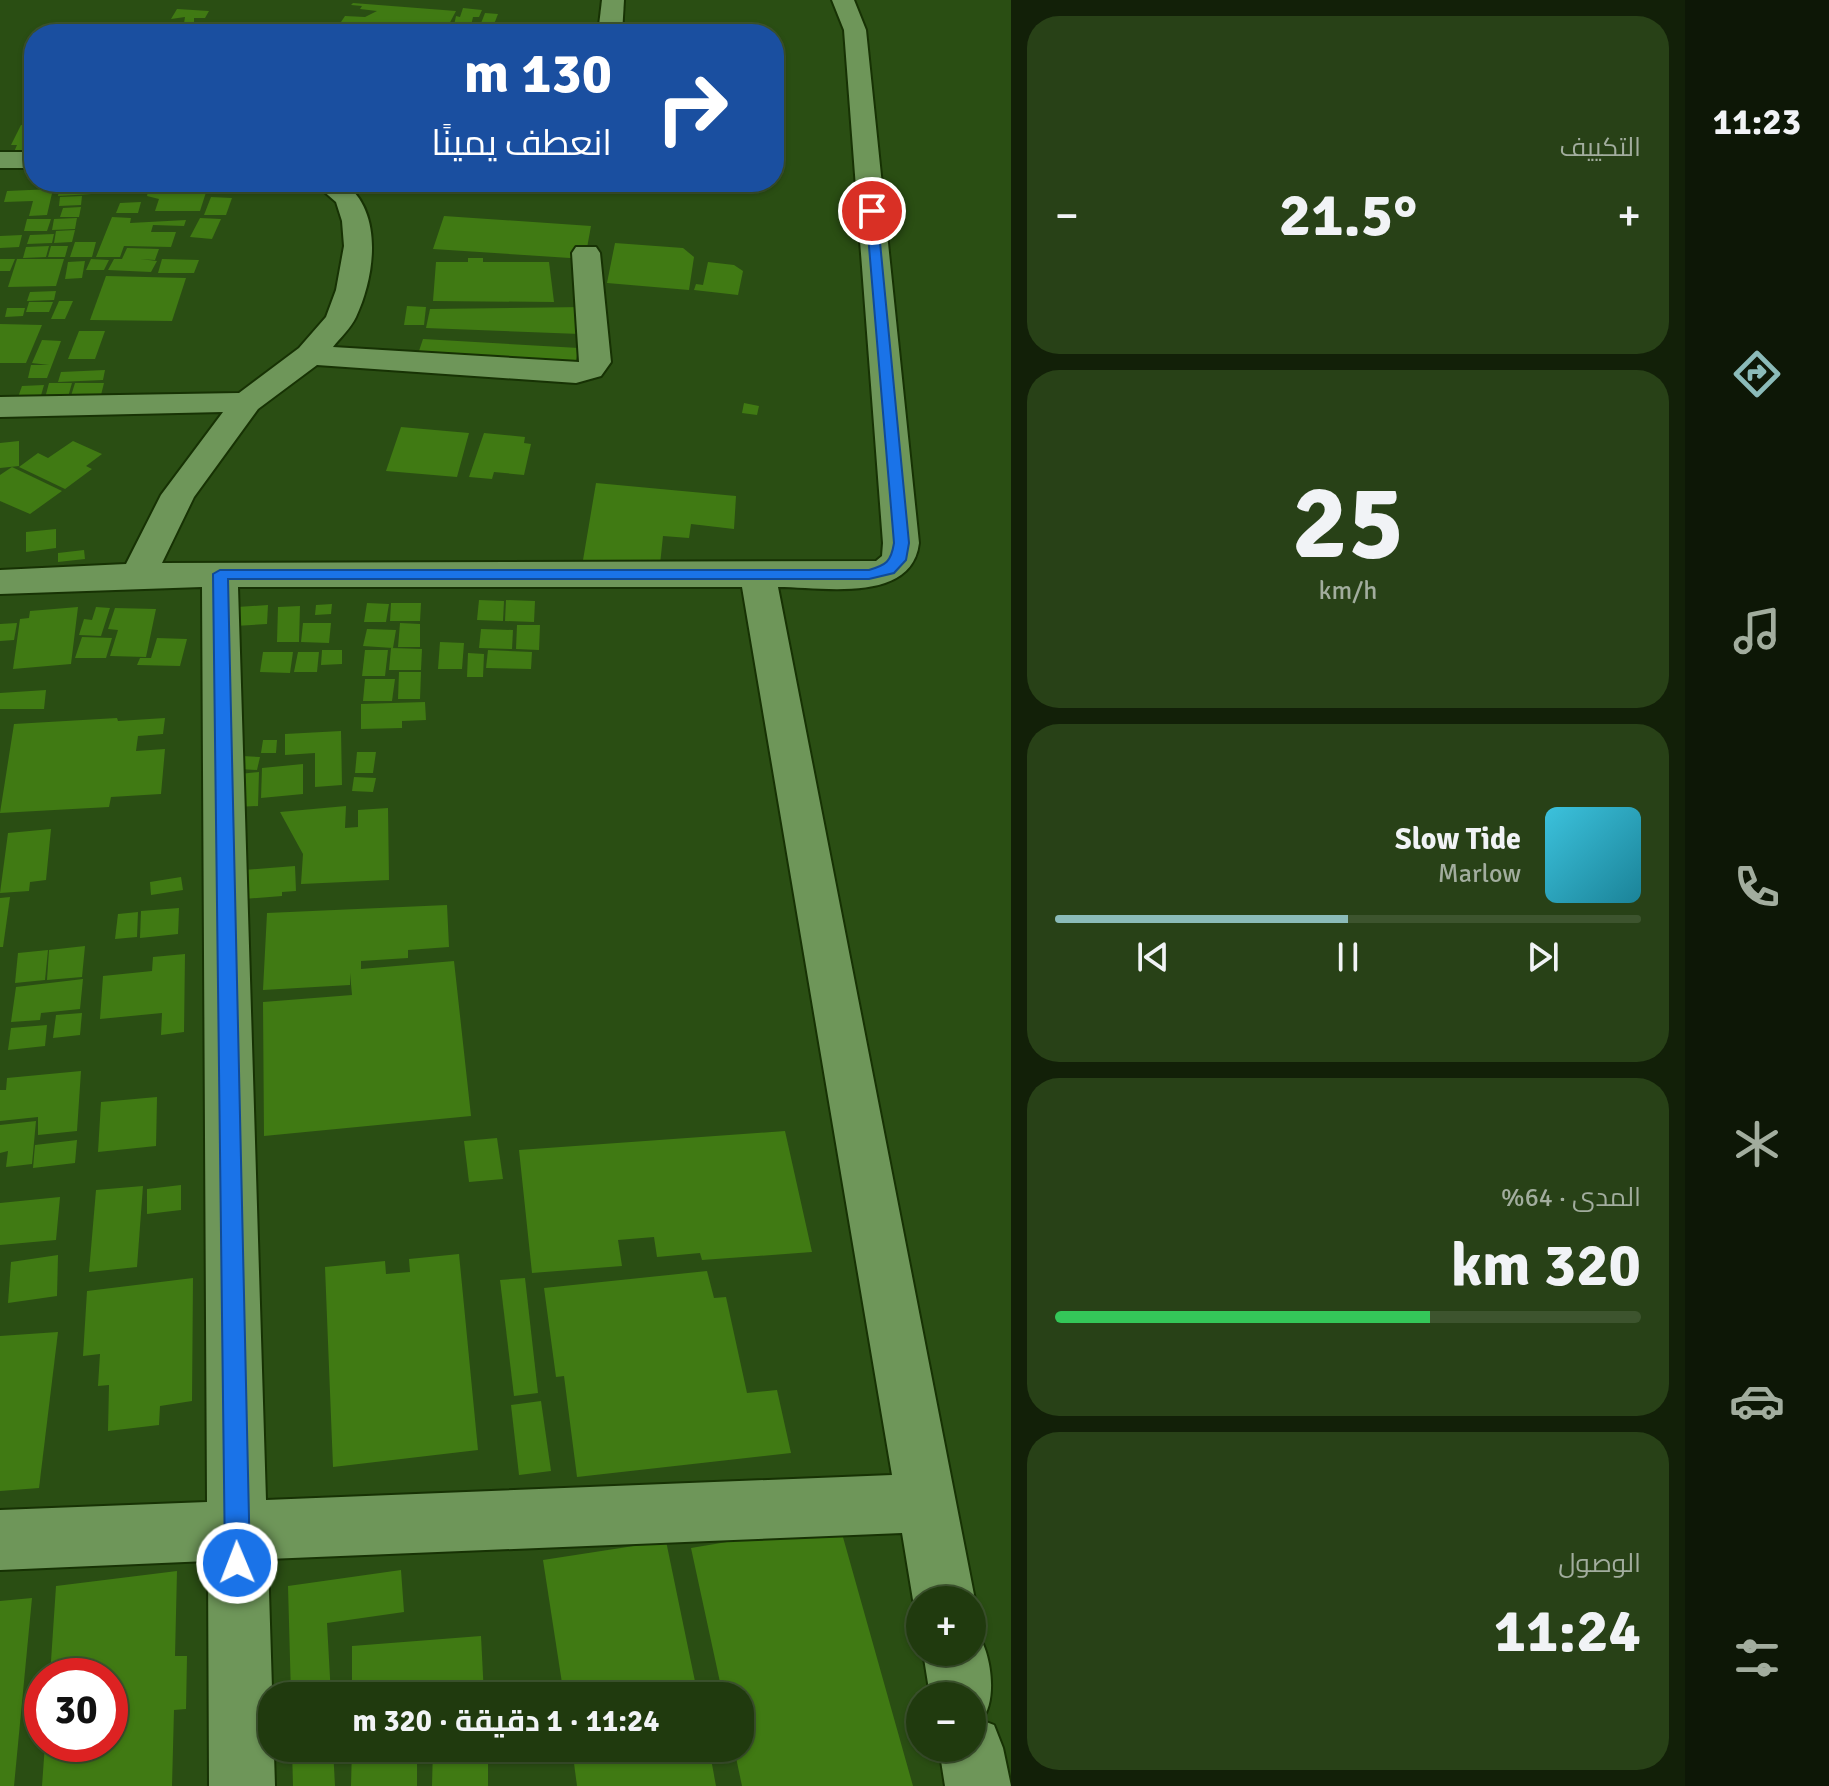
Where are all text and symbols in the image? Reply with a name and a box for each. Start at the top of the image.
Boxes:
text: 130 m [464,39,612,108]
icon: right [640,56,744,160]
text: 11:23 [1713,100,1801,145]
text: انعطف يمينًا [431,121,612,166]
text: التكييف [1559,132,1641,164]
pin [838,177,906,245]
text: 21.5° [1279,179,1417,253]
icon: arrive [850,189,894,233]
text: − [1055,189,1079,243]
text: + [1617,189,1641,243]
icon: directions [1729,346,1785,402]
text: 25 [1292,459,1404,587]
text: km/h [1319,575,1377,607]
icon: music [1729,603,1785,659]
text: Slow Tide [1395,821,1521,858]
text: Marlow [1438,858,1521,890]
icon: phone [1729,859,1785,915]
icon: previous [1131,935,1175,979]
icon: pause [1326,935,1370,979]
icon: next [1521,935,1565,979]
icon: climate [1729,1116,1785,1172]
text: المدى · 64% [1501,1182,1641,1214]
text: 320 km [1451,1229,1641,1303]
icon: car [1729,1373,1785,1429]
position arrow [195,1521,279,1605]
text: الوصول [1558,1548,1641,1580]
map controls [906,1586,986,1762]
button: + [906,1586,986,1666]
text: 11:24 [1494,1595,1641,1669]
icon: filters [1729,1630,1785,1686]
speed limit sign: 30 [24,1658,128,1762]
button: − [906,1682,986,1762]
text: 11:24 · 1 دقيقة · 320 m [353,1703,659,1740]

